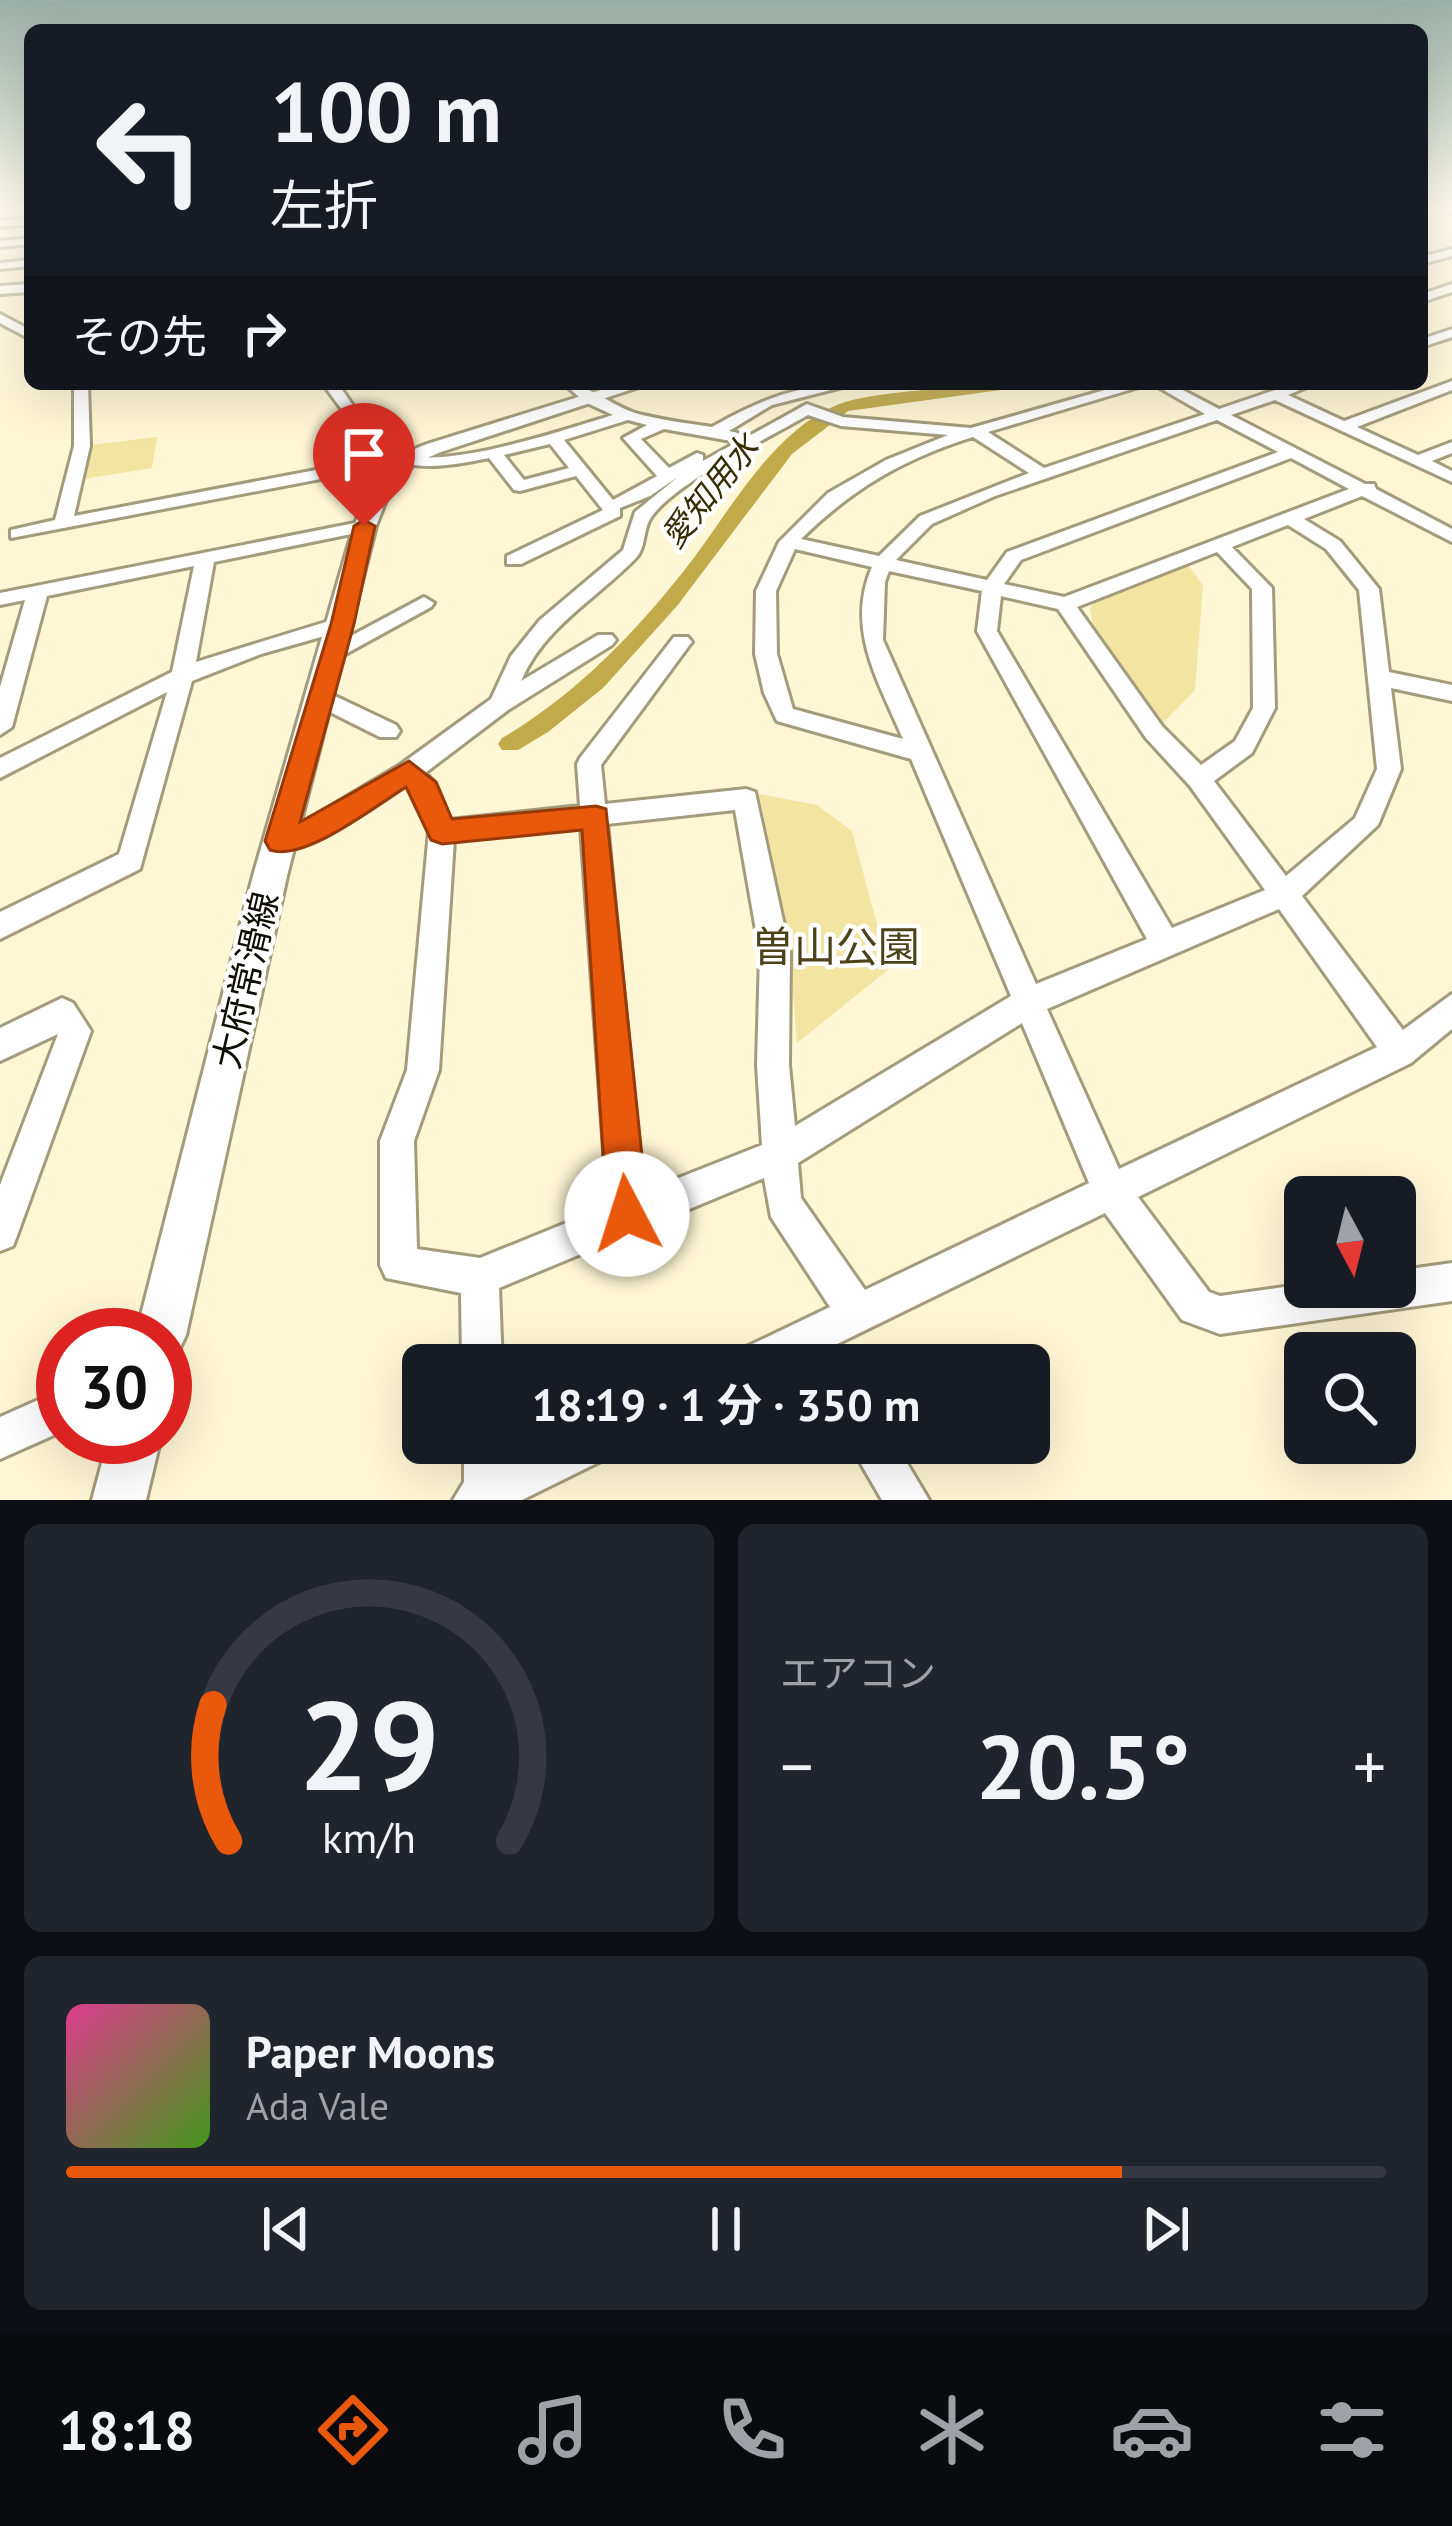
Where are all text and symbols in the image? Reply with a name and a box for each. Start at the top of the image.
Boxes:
text: 100 m [270,56,502,165]
icon: left [72,72,228,228]
text: 左折 [270,170,378,240]
icon: right [231,300,297,366]
text: その先 [72,307,207,365]
pin [313,403,415,526]
icon: arrive [331,421,397,487]
water label: 愛知用水 [651,424,769,556]
street label: 大府常滑線 [202,887,288,1073]
park label: 曽山公園 [752,919,920,974]
position arrow [564,1151,690,1277]
north arrow [1284,1176,1416,1308]
map controls [1284,1176,1416,1464]
speed limit sign: 30 [36,1308,192,1464]
button: search [1284,1332,1416,1464]
text: 18:19 · 1 分 · 350 m [532,1375,920,1433]
text: エアコン [780,1647,936,1698]
text: 29 [298,1663,440,1824]
text: 20.5° [976,1707,1190,1824]
text: − [780,1723,813,1808]
text: + [1353,1723,1386,1808]
text: km/h [322,1809,416,1865]
text: Paper Moons [246,2022,495,2080]
text: Ada Vale [246,2080,389,2131]
icon: previous [253,2196,319,2262]
icon: pause [693,2196,759,2262]
icon: next [1133,2196,1199,2262]
icon: directions [311,2388,395,2472]
icon: music [511,2388,595,2472]
icon: phone [710,2388,794,2472]
icon: climate [910,2388,994,2472]
icon: car [1110,2388,1194,2472]
icon: filters [1310,2388,1394,2472]
text: 18:18 [58,2395,195,2465]

